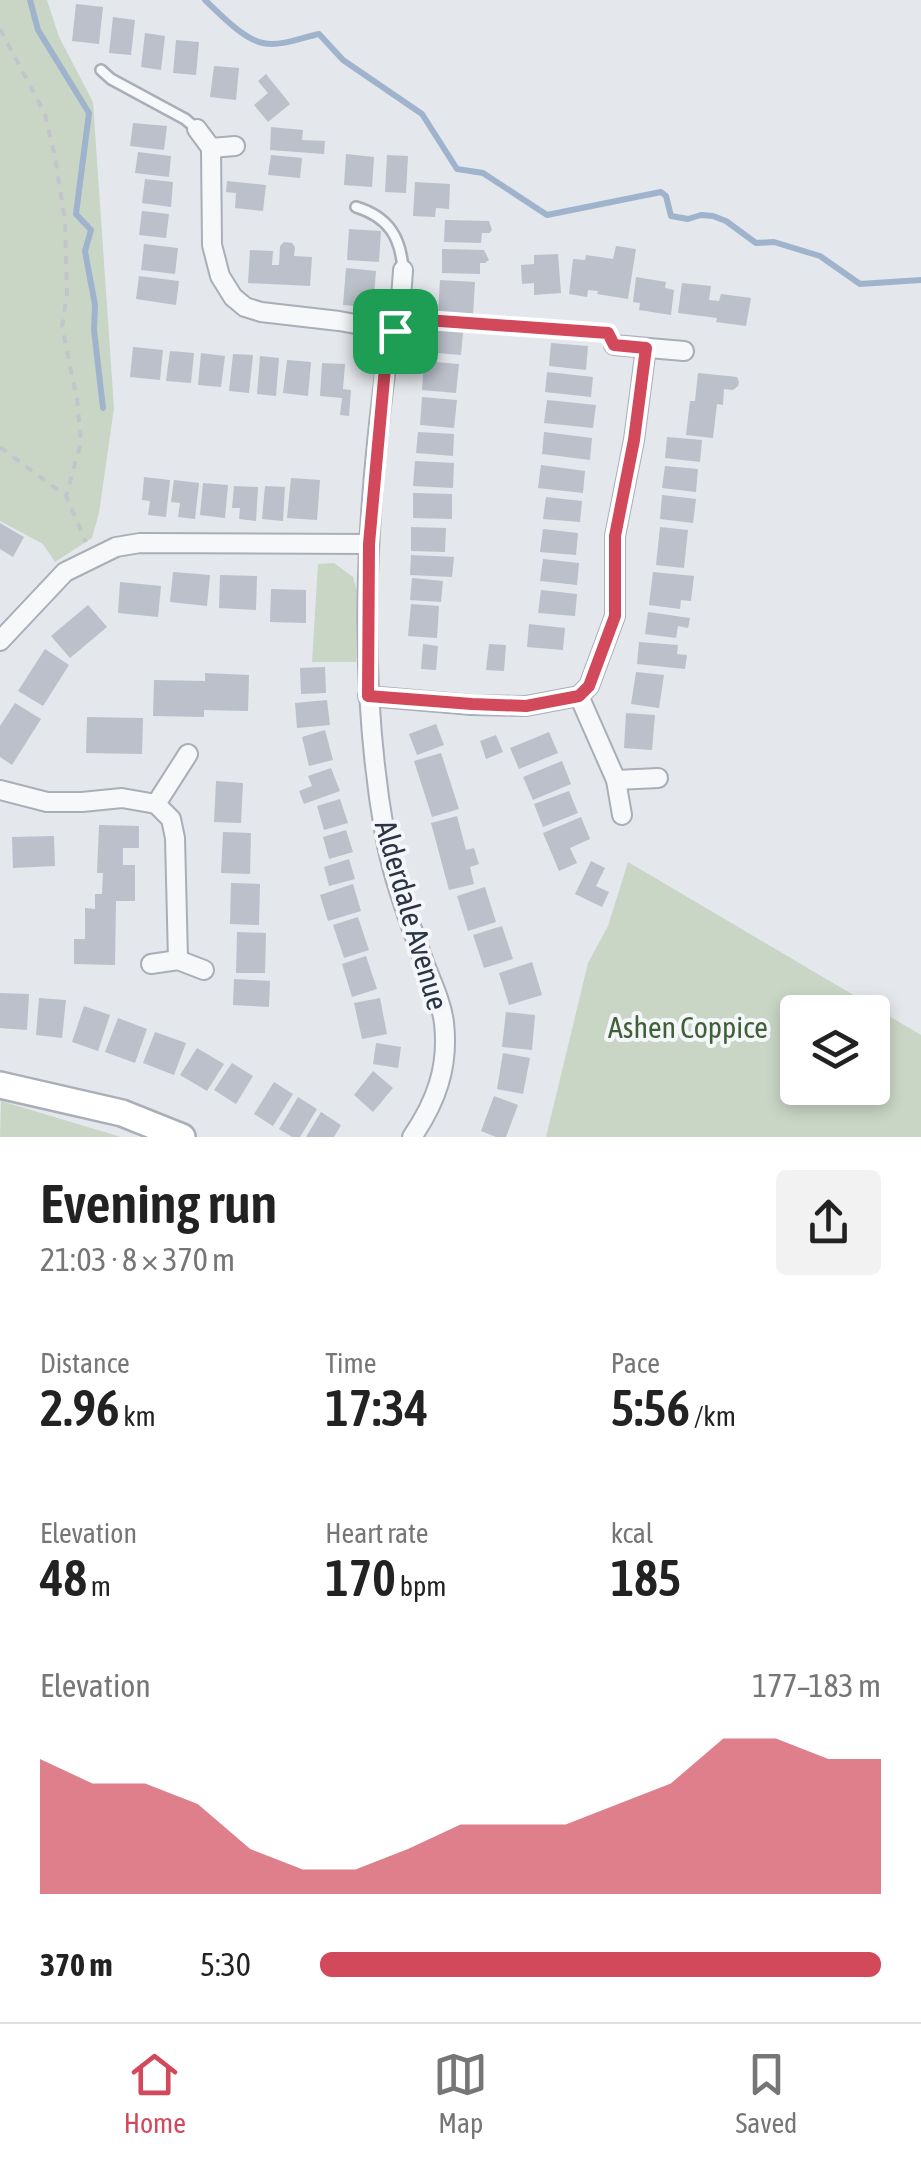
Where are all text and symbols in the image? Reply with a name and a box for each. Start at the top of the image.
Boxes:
pin [353,289,438,374]
icon: arrive [368,304,423,359]
street label: Alderdale Avenue [369,816,455,1014]
map controls [780,995,890,1105]
button: layers [780,995,890,1105]
park label: Ashen Coppice [608,1010,768,1044]
button: share [776,1170,881,1275]
text: Evening run [40,1172,277,1235]
text: 21:03 · 8 × 370 m [40,1241,235,1278]
text: Distance [40,1347,130,1379]
text: Time [325,1347,376,1379]
text: Pace [611,1347,660,1379]
text: 2.96 [40,1379,119,1437]
text: 17:34 [325,1379,428,1437]
text: 5:56 [611,1379,690,1437]
text: km [119,1400,156,1432]
text: /km [690,1400,736,1432]
text: Elevation [40,1517,137,1549]
text: Heart rate [325,1517,428,1549]
text: kcal [611,1517,653,1549]
text: 48 [40,1549,87,1607]
text: 170 [325,1549,396,1607]
text: 185 [611,1549,681,1607]
text: m [87,1570,111,1602]
text: bpm [396,1570,446,1602]
text: Elevation [40,1667,151,1704]
text: 177–183 m [752,1667,881,1704]
text: 370 m [40,1946,113,1983]
text: 5:30 [200,1946,251,1983]
tab: Home [124,2047,186,2139]
tab: Map [433,2047,488,2139]
tab: Saved [735,2047,797,2139]

